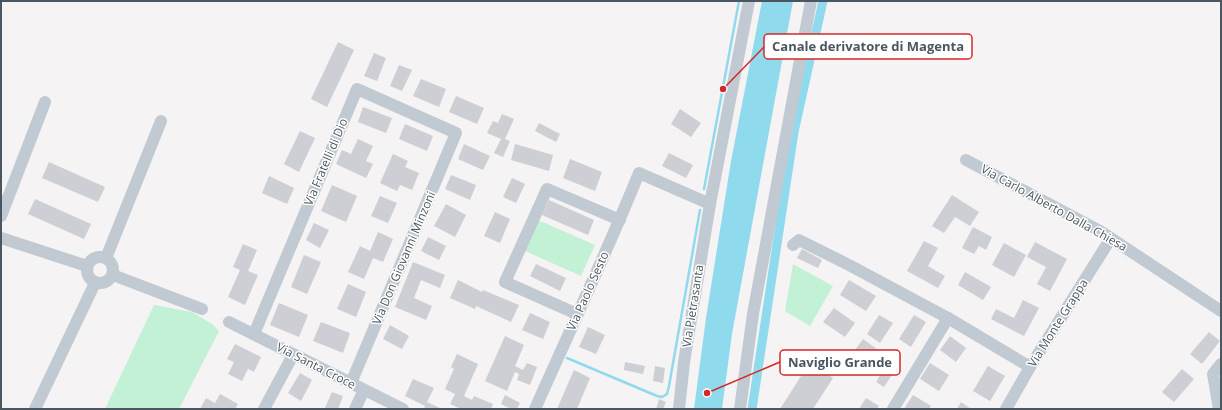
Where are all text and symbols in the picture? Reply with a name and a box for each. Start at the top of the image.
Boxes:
callout: Canale derivatore di Magenta [764,34,972,59]
text: Canale derivatore di Magenta [772,37,964,55]
street label: Via Fratelli di Dio [299,115,352,208]
street label: Via Carlo Alberto Dalla Chiesa [978,160,1131,255]
street label: Via Don Giovanni Minzoni [368,189,439,327]
street label: Via Paolo Sesto [562,249,613,333]
street label: Via Pietrasanta [678,263,707,348]
street label: Via Monte Grappa [1024,275,1092,370]
street label: Via Santa Croce [274,338,359,393]
callout: Naviglio Grande [780,350,900,375]
text: Naviglio Grande [788,353,892,371]

